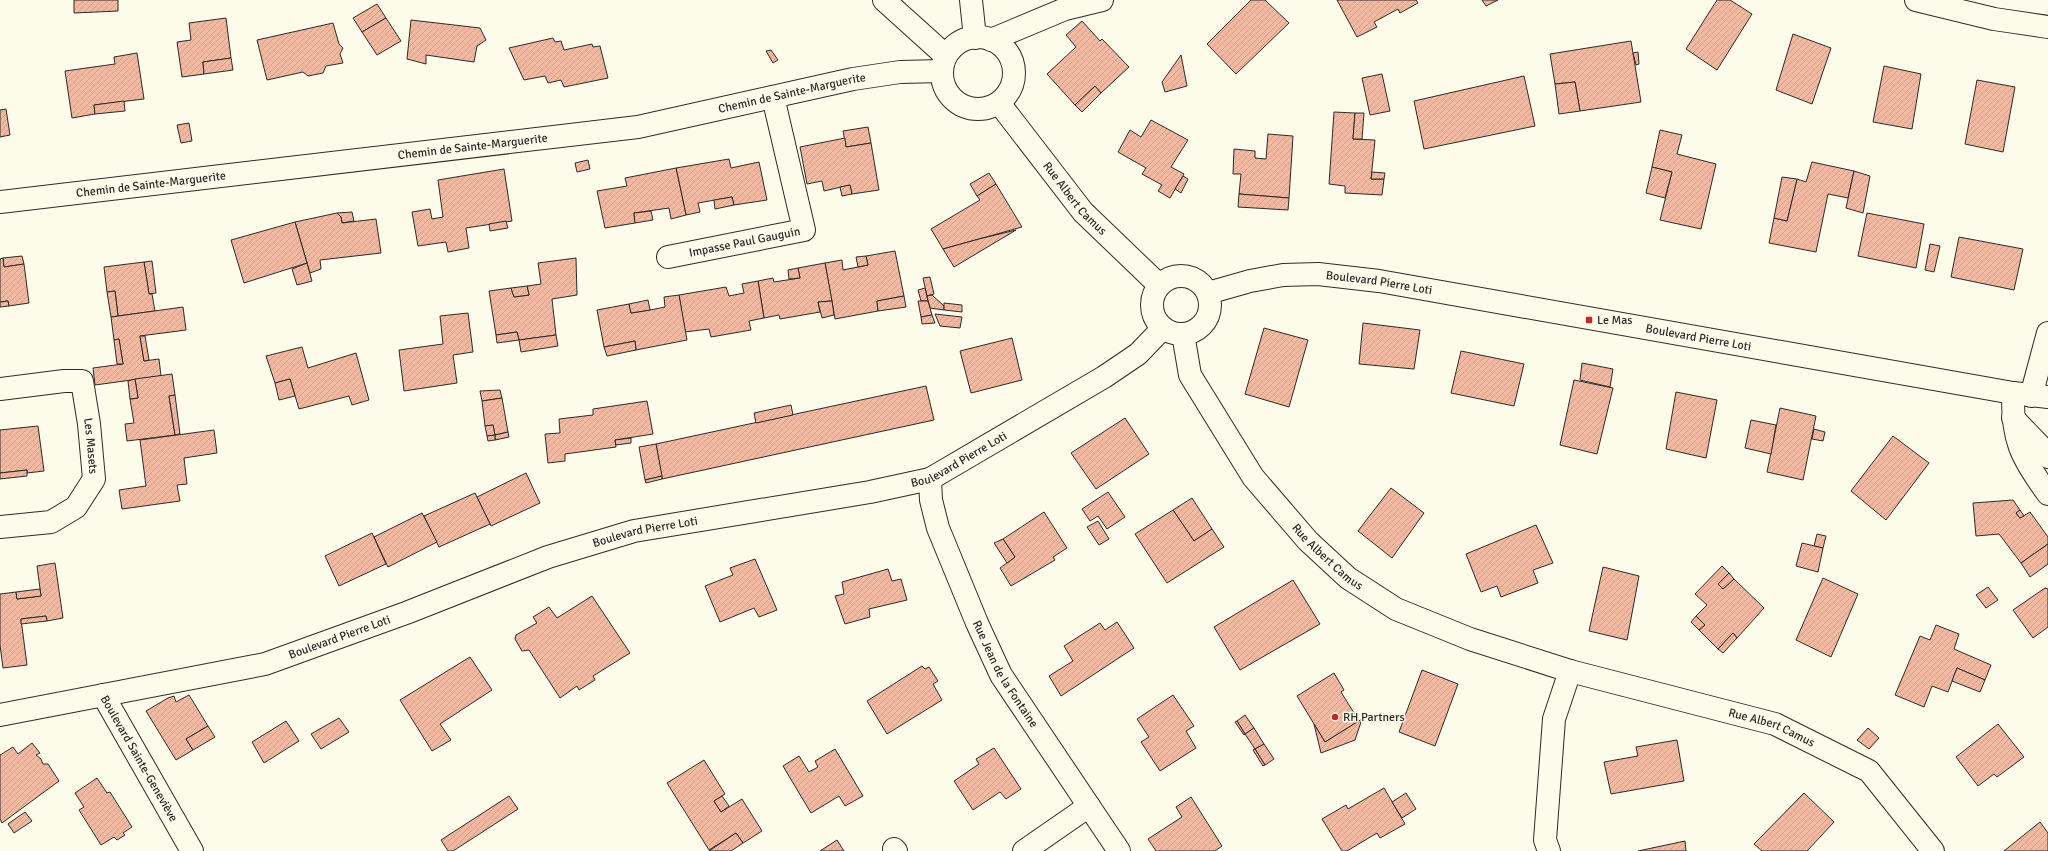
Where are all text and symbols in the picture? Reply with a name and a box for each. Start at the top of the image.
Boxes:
street label: Chemin de Sainte-Marguerite [717,70,867,116]
street label: Chemin de Sainte-Marguerite [397,130,548,163]
street label: Rue Albert Camus [1040,159,1110,238]
street label: Chemin de Sainte-Marguerite [75,168,227,201]
street label: Impasse Paul Gauguin [688,223,802,260]
street label: Boulevard Pierre Loti [1325,267,1433,298]
place label: Le Mas [1597,313,1633,328]
marker: Le Mas [1584,315,1594,325]
street label: Boulevard Pierre Loti [1644,321,1753,354]
street label: Les Masets [81,417,101,475]
street label: Boulevard Pierre Loti [909,428,1010,490]
street label: Boulevard Pierre Loti [591,513,699,551]
street label: Rue Albert Camus [1289,520,1366,593]
street label: Boulevard Pierre Loti [286,612,392,662]
street label: Rue Jean de la Fontaine [969,618,1042,730]
street label: Boulevard Sainte-Geneviève [97,693,181,824]
street label: Rue Albert Camus [1727,705,1817,750]
place label: RH Partners [1343,710,1405,725]
marker: RH Partners [1330,712,1340,722]

